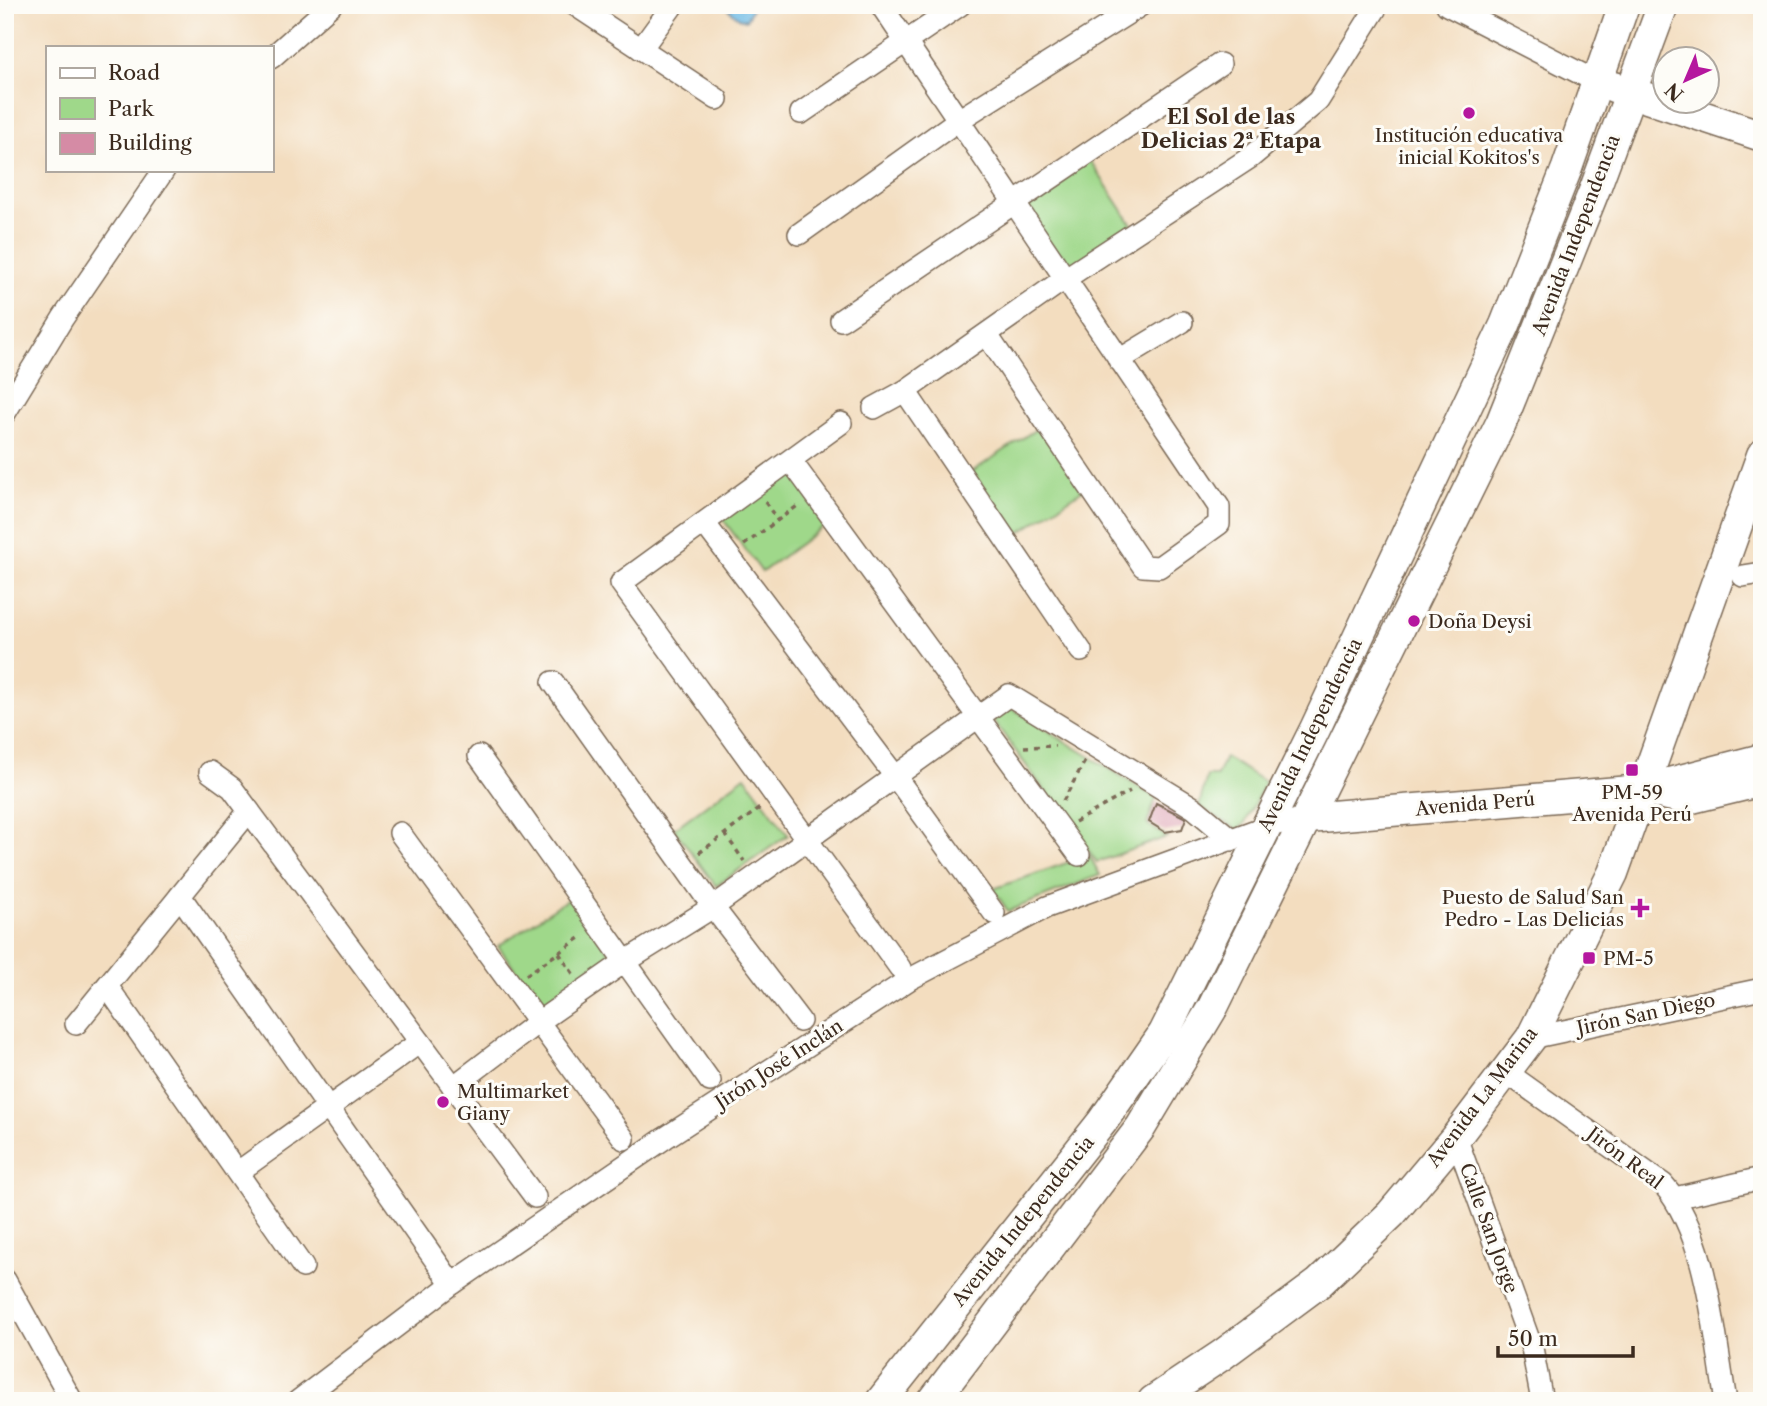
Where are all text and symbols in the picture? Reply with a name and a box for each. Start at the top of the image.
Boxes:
legend [46,46,273,172]
north arrow [1652,46,1722,116]
text: Road [108,60,160,85]
text: N [1661,78,1688,106]
text: Park [108,96,154,121]
district label: El Sol de las Delicias 2ª Etapa [1141,104,1322,153]
marker: Institución educativa inicial Kokitos's [1461,105,1477,121]
place label: Institución educativa inicial Kokitos's [1375,124,1563,169]
text: Building [108,130,193,155]
street label: Avenida Independencia [1527,132,1625,339]
place label: Doña Deysi [1428,610,1532,633]
marker: Doña Deysi [1406,613,1422,629]
street label: Avenida Independencia [1253,634,1367,837]
marker: PM-59 Avenida Perú [1624,762,1640,778]
place label: PM-59 Avenida Perú [1571,781,1692,826]
street label: Avenida Perú [1413,787,1536,821]
place label: Puesto de Salud San Pedro - Las Delicias [1442,886,1624,931]
marker: Puesto de Salud San Pedro - Las Delicias [1630,898,1650,918]
place label: PM-5 [1603,947,1653,970]
marker: PM-5 [1581,950,1597,966]
street label: Jirón San Diego [1572,988,1717,1040]
street label: Jirón José Inclán [708,1014,847,1115]
street label: Avenida La Marina [1421,1022,1542,1172]
place label: Multimarket Giany [457,1080,569,1125]
marker: Multimarket Giany [435,1094,451,1110]
street label: Jirón Real [1580,1120,1668,1194]
street label: Avenida Independencia [946,1131,1099,1312]
street label: Calle San Jorge [1455,1160,1523,1296]
scale bar [1498,1315,1632,1359]
text: 50 m [1508,1326,1558,1351]

